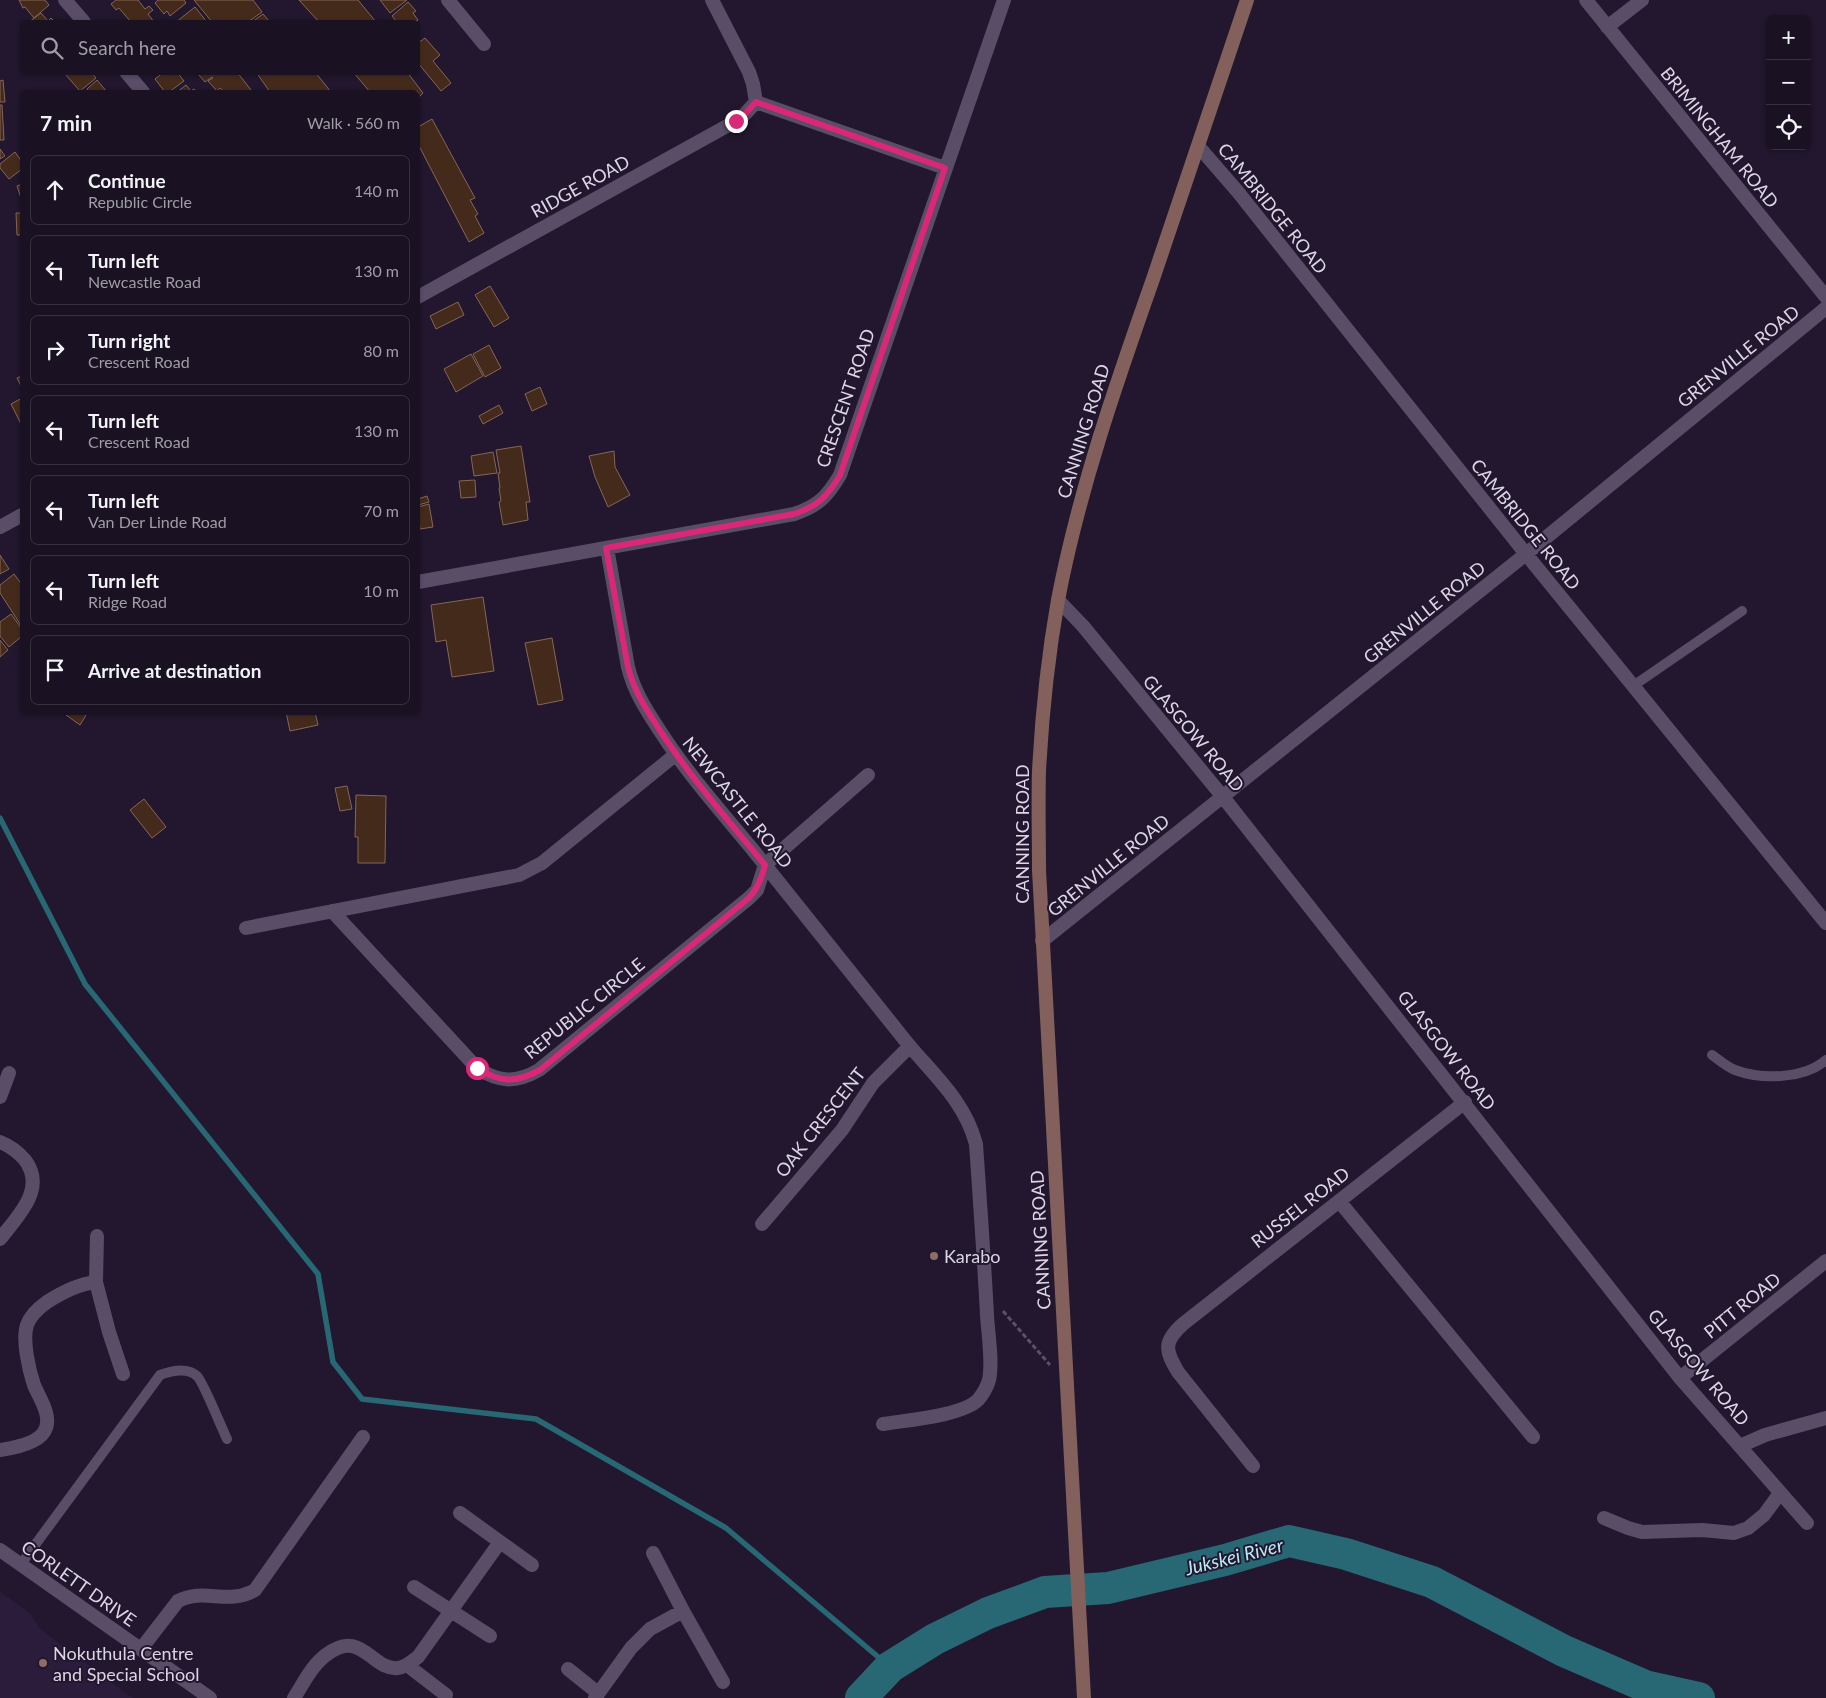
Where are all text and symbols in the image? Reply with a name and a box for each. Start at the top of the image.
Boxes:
map controls [1766,15,1811,150]
button: + [1766,15,1811,60]
search box [20,20,420,75]
icon: search [38,34,66,62]
text: Search here [78,36,176,59]
button: − [1766,60,1811,105]
street label: BRIMINGHAM ROAD [1656,62,1784,212]
button: locate [1766,105,1811,150]
text: 7 min [40,110,92,135]
route end [725,110,748,133]
text: Walk · 560 m [307,113,400,132]
street label: CAMBRIDGE ROAD [1214,138,1332,278]
street label: RIDGE ROAD [527,150,633,222]
text: Continue [88,169,166,192]
icon: ahead [41,176,69,204]
text: 140 m [354,181,399,200]
text: Republic Circle [88,192,192,211]
text: Turn left [88,249,159,272]
icon: left [41,256,69,284]
text: 130 m [354,261,399,280]
text: Newcastle Road [88,272,201,291]
street label: GRENVILLE ROAD [1673,300,1803,412]
street label: CRESCENT ROAD [811,326,879,470]
text: Turn right [88,329,170,352]
icon: right [41,336,69,364]
text: 80 m [363,341,399,360]
text: Crescent Road [88,352,190,371]
street label: CANNING ROAD [1052,361,1114,501]
text: Turn left [88,409,159,432]
icon: left [41,416,69,444]
text: 130 m [354,421,399,440]
text: Crescent Road [88,432,190,451]
street label: CAMBRIDGE ROAD [1467,454,1585,594]
text: Turn left [88,489,159,512]
icon: left [41,496,69,524]
text: 70 m [363,501,399,520]
text: Van Der Linde Road [88,512,227,531]
street label: GRENVILLE ROAD [1359,556,1489,668]
text: Turn left [88,569,159,592]
icon: left [41,576,69,604]
text: 10 m [363,581,399,600]
text: Ridge Road [88,592,167,611]
icon: arrive [41,656,69,684]
text: Arrive at destination [88,659,261,682]
street label: GLASGOW ROAD [1139,670,1249,796]
street label: NEWCASTLE ROAD [678,732,798,872]
street label: CANNING ROAD [1011,764,1033,904]
street label: GRENVILLE ROAD [1043,809,1173,921]
street label: REPUBLIC CIRCLE [520,953,648,1063]
street label: GLASGOW ROAD [1393,986,1501,1114]
route start [466,1057,489,1080]
street label: OAK CRESCENT [770,1063,870,1181]
street label: RUSSEL ROAD [1246,1162,1354,1252]
street label: CANNING ROAD [1025,1170,1055,1310]
place label: Karabo [944,1245,1000,1267]
marker: Karabo [928,1250,940,1262]
street label: PITT ROAD [1699,1267,1785,1343]
street label: GLASGOW ROAD [1644,1304,1754,1430]
water label: Jukskei River [1182,1533,1286,1580]
street label: CORLETT DRIVE [17,1535,141,1631]
place label: Nokuthula Centre and Special School [53,1642,200,1685]
marker: Nokuthula Centre and Special School [37,1657,49,1669]

